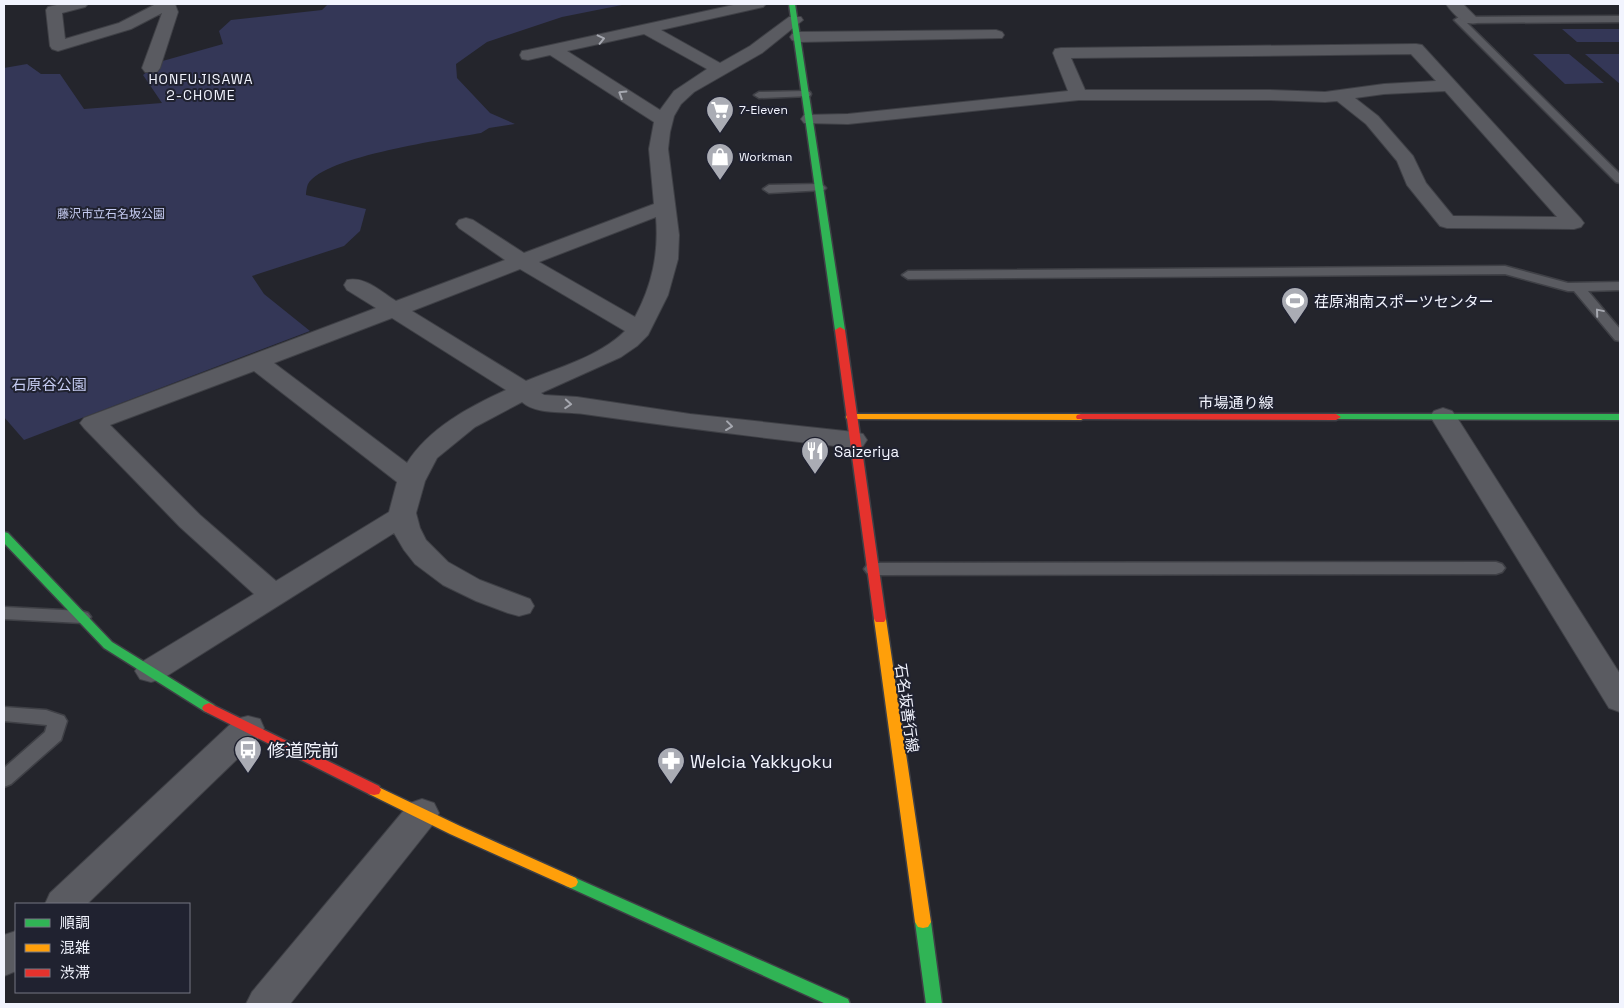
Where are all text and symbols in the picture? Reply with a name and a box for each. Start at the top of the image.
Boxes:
one-way arrow [596,34,605,45]
district label: HONFUJISAWA 2-CHOME [148,70,254,104]
one-way arrow [618,91,628,100]
supermarket icon: 7-Eleven [705,95,735,134]
place label: 7-Eleven [739,102,788,118]
shop icon: Workman [705,142,735,181]
place label: Workman [739,149,792,165]
park label: 藤沢市立石名坂公園 [57,206,165,222]
sports icon: 荏原湘南スポーツセンター [1280,286,1310,325]
place label: 荏原湘南スポーツセンター [1314,292,1494,311]
one-way arrow [1597,309,1605,318]
park label: 石原谷公園 [11,375,87,394]
street label: 市場通り線 [1198,393,1274,412]
one-way arrow [565,399,573,410]
one-way arrow [726,420,734,431]
restaurant icon: Saizeriya [800,436,830,475]
place label: Saizeriya [834,442,899,461]
street label: 石名坂善行線 [891,662,923,754]
bus stop icon: 修道院前 [233,735,263,774]
place label: 修道院前 [267,739,339,762]
pharmacy icon: Welcia Yakkyoku [656,746,686,785]
place label: Welcia Yakkyoku [690,750,833,773]
legend [15,903,190,993]
text: 順調 [60,913,90,932]
text: 混雑 [60,938,90,957]
text: 渋滞 [60,963,90,982]

